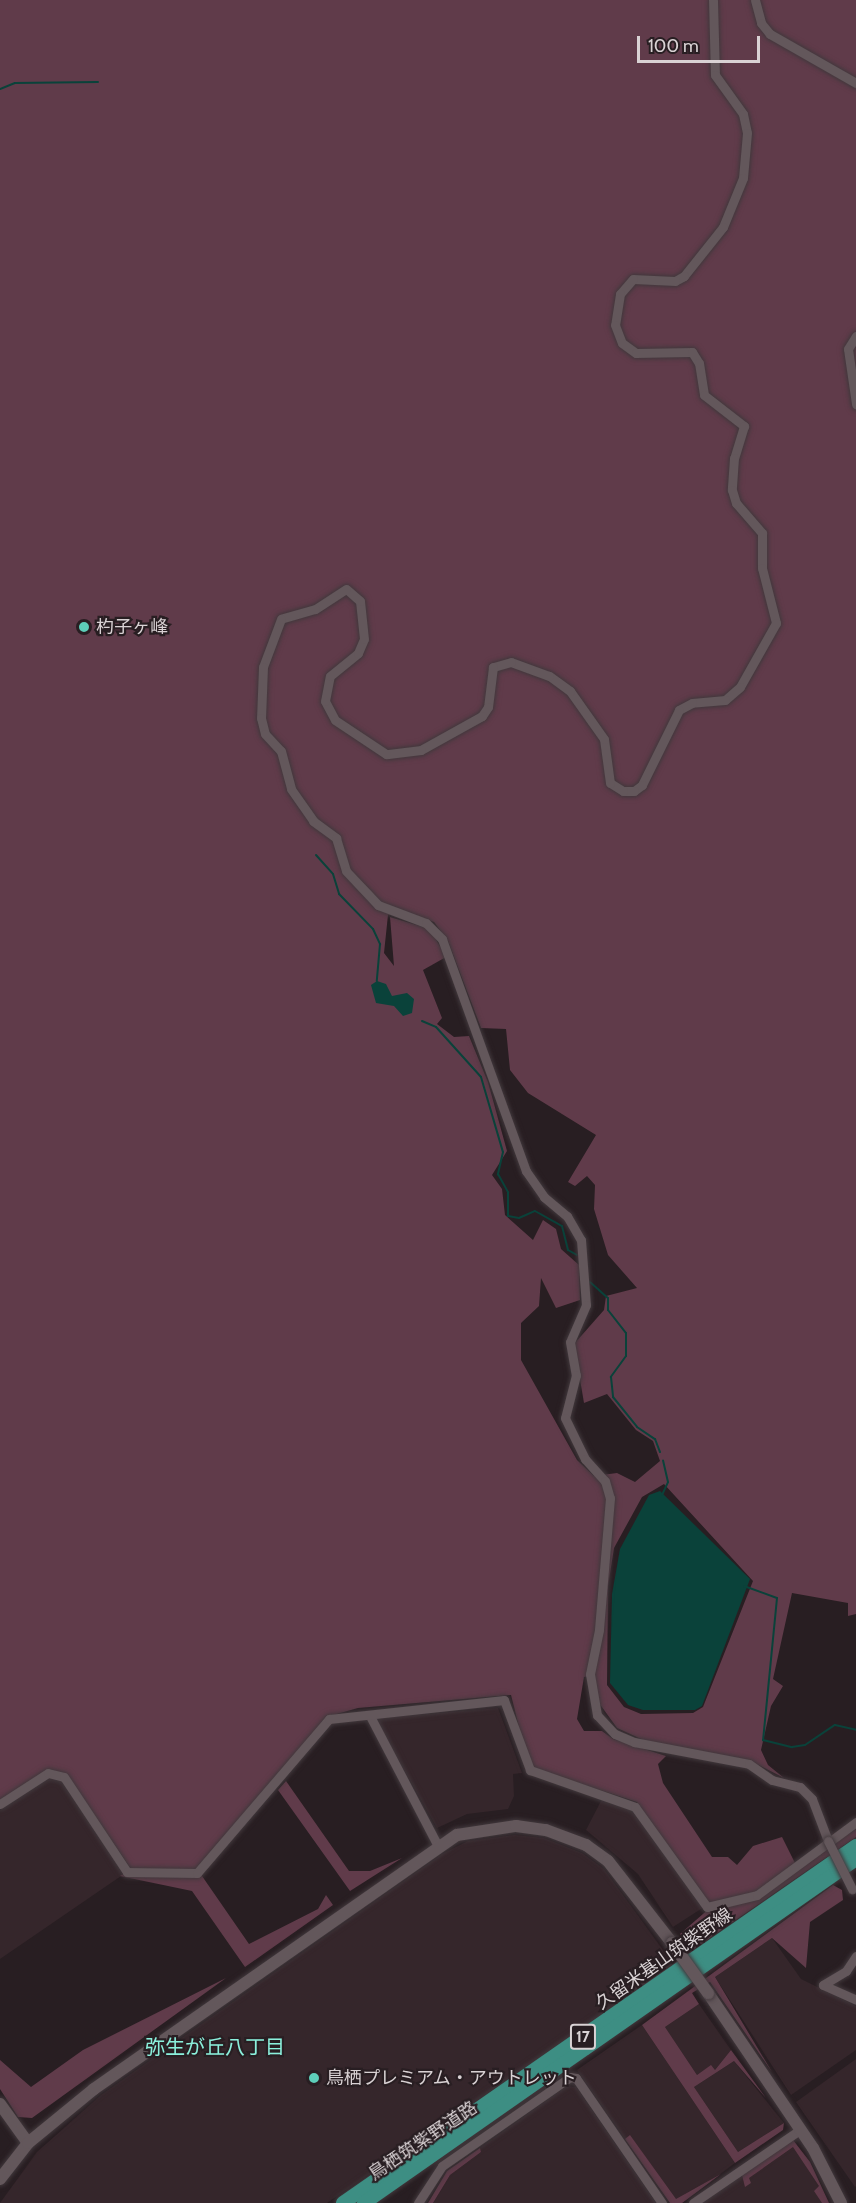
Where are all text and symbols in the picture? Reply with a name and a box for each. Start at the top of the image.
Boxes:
scale bar [640,24,763,62]
text: 100 m [648,35,699,57]
place label: 杓子ヶ峰 [96,616,168,638]
marker: 杓子ヶ峰 [77,620,91,634]
street label: 久留米基山筑紫野線 [591,1904,737,2014]
road number: 17 [570,2024,596,2050]
district label: 弥生が丘八丁目 [145,2035,285,2059]
place label: 鳥栖プレミアム・アウトレット [326,2067,578,2089]
marker: 鳥栖プレミアム・アウトレット [307,2071,321,2085]
street label: 鳥栖筑紫野道路 [365,2097,481,2185]

